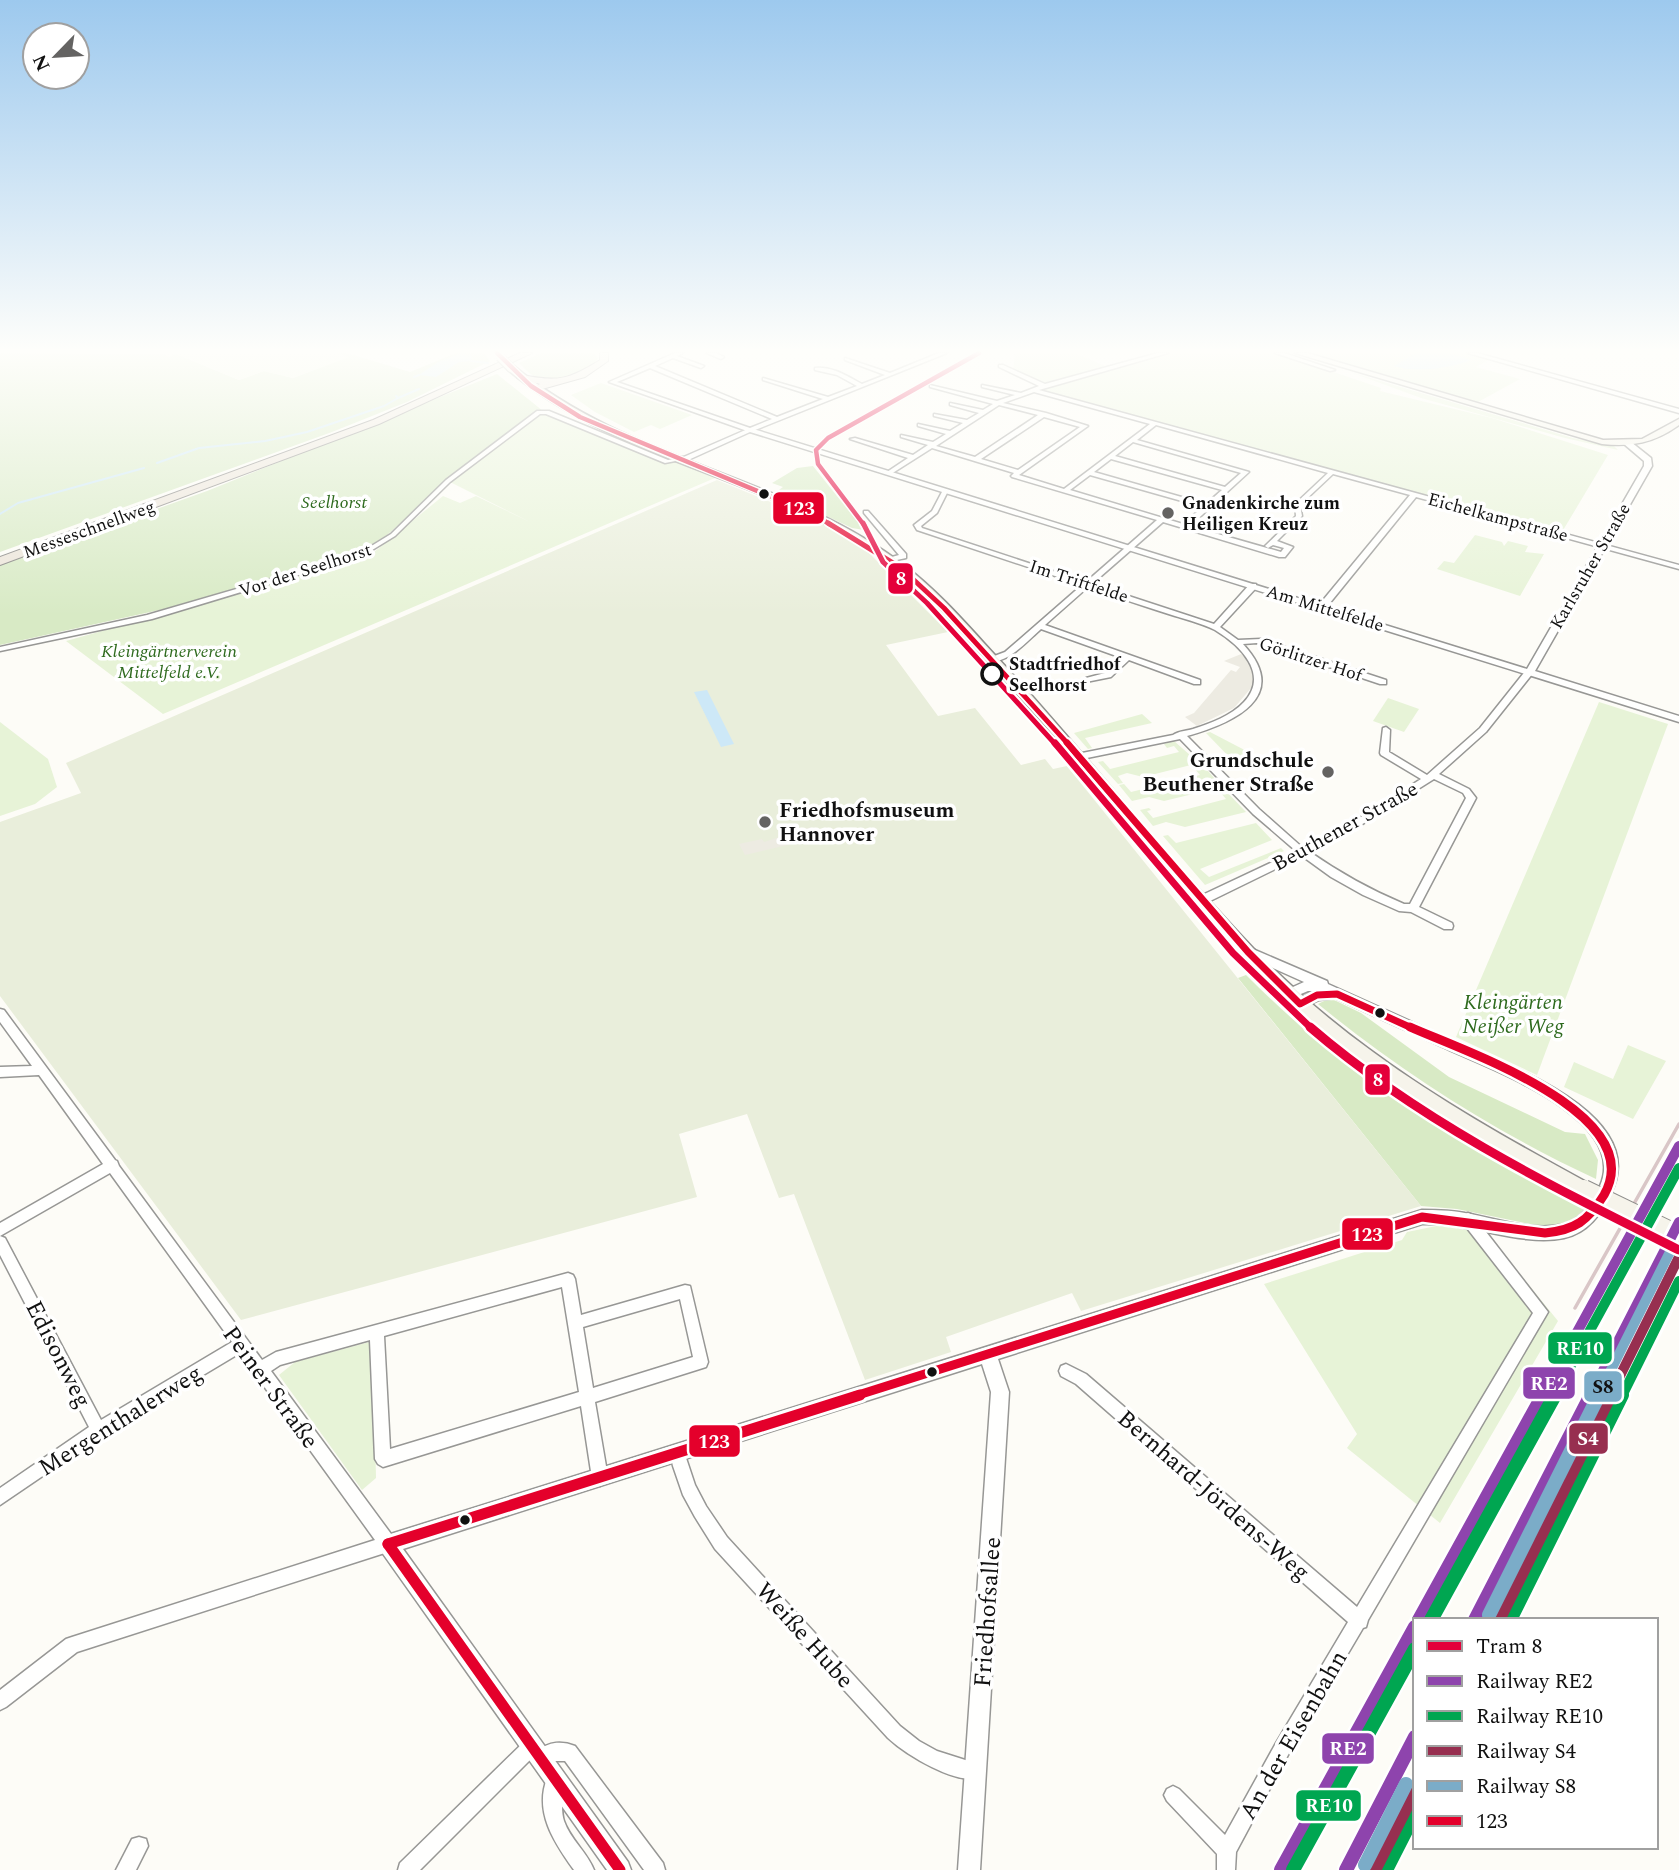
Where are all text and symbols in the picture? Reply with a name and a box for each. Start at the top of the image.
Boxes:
north arrow [21,21,91,91]
text: N [26,49,58,76]
street label: Eichelkampstraße [1425,486,1571,549]
unlabelled marker [757,487,771,501]
park label: Seelhorst [301,489,367,516]
place label: Gnadenkirche zum Heiligen Kreuz [1182,490,1340,538]
line badge: 123 [772,491,825,525]
street label: Messeschnellweg [19,493,159,566]
text: 123 [783,495,815,524]
street label: Karlsruher Straße [1543,498,1638,634]
marker: Gnadenkirche zum Heiligen Kreuz [1160,505,1176,521]
street label: Vor der Seelhorst [235,536,375,605]
street label: Im Triftfelde [1026,553,1132,610]
line badge: 8 [887,562,914,595]
text: 8 [896,565,906,594]
street label: Am Mittelfelde [1263,578,1387,639]
street label: Görlitzer Hof [1256,630,1368,689]
park label: Kleingärtnerverein Mittelfeld e.V. [101,638,238,686]
place label: Stadtfriedhof Seelhorst [1009,651,1122,699]
marker: Stadtfriedhof Seelhorst [981,663,1003,685]
place label: Grundschule Beuthener Straße [1142,745,1314,801]
marker: Grundschule Beuthener Straße [1320,764,1336,780]
street label: Beuthener Straße [1267,774,1424,880]
place label: Friedhofsmuseum Hannover [779,795,954,851]
marker: Friedhofsmuseum Hannover [757,814,773,830]
park label: Kleingärten Neißer Weg [1462,987,1564,1043]
unlabelled marker [1373,1006,1387,1020]
line badge: 8 [1364,1063,1391,1096]
text: 8 [1373,1066,1383,1095]
line badge: 123 [1341,1217,1394,1251]
text: 123 [1351,1221,1383,1250]
street label: Edisonweg [16,1294,101,1414]
street label: Peiner Straße [213,1319,327,1457]
line badge: RE10 [1547,1331,1613,1365]
text: RE10 [1556,1335,1604,1364]
street label: Mergenthalerweg [31,1356,210,1486]
unlabelled marker [925,1365,939,1379]
line badge: RE2 [1522,1366,1576,1400]
text: RE2 [1530,1370,1568,1399]
line badge: S8 [1583,1370,1623,1403]
text: S8 [1592,1373,1614,1402]
street label: Bernhard-Jördens-Weg [1109,1402,1318,1590]
line badge: S4 [1568,1422,1609,1455]
line badge: 123 [688,1424,741,1458]
text: S4 [1577,1425,1599,1454]
text: 123 [698,1428,730,1457]
unlabelled marker [458,1513,472,1527]
street label: Friedhofsallee [965,1536,1011,1688]
street label: Weiße Hube [747,1574,862,1697]
legend [1413,1618,1658,1849]
text: Tram 8 [1476,1631,1542,1663]
street label: An der Eisenbahn [1231,1644,1357,1827]
text: Railway RE2 [1476,1666,1593,1698]
text: Railway RE10 [1476,1701,1603,1733]
line badge: RE2 [1321,1732,1375,1765]
text: RE2 [1329,1735,1367,1764]
text: Railway S4 [1476,1736,1577,1768]
text: Railway S8 [1476,1771,1576,1803]
line badge: RE10 [1295,1789,1362,1822]
text: RE10 [1305,1792,1353,1821]
text: 123 [1476,1806,1508,1838]

